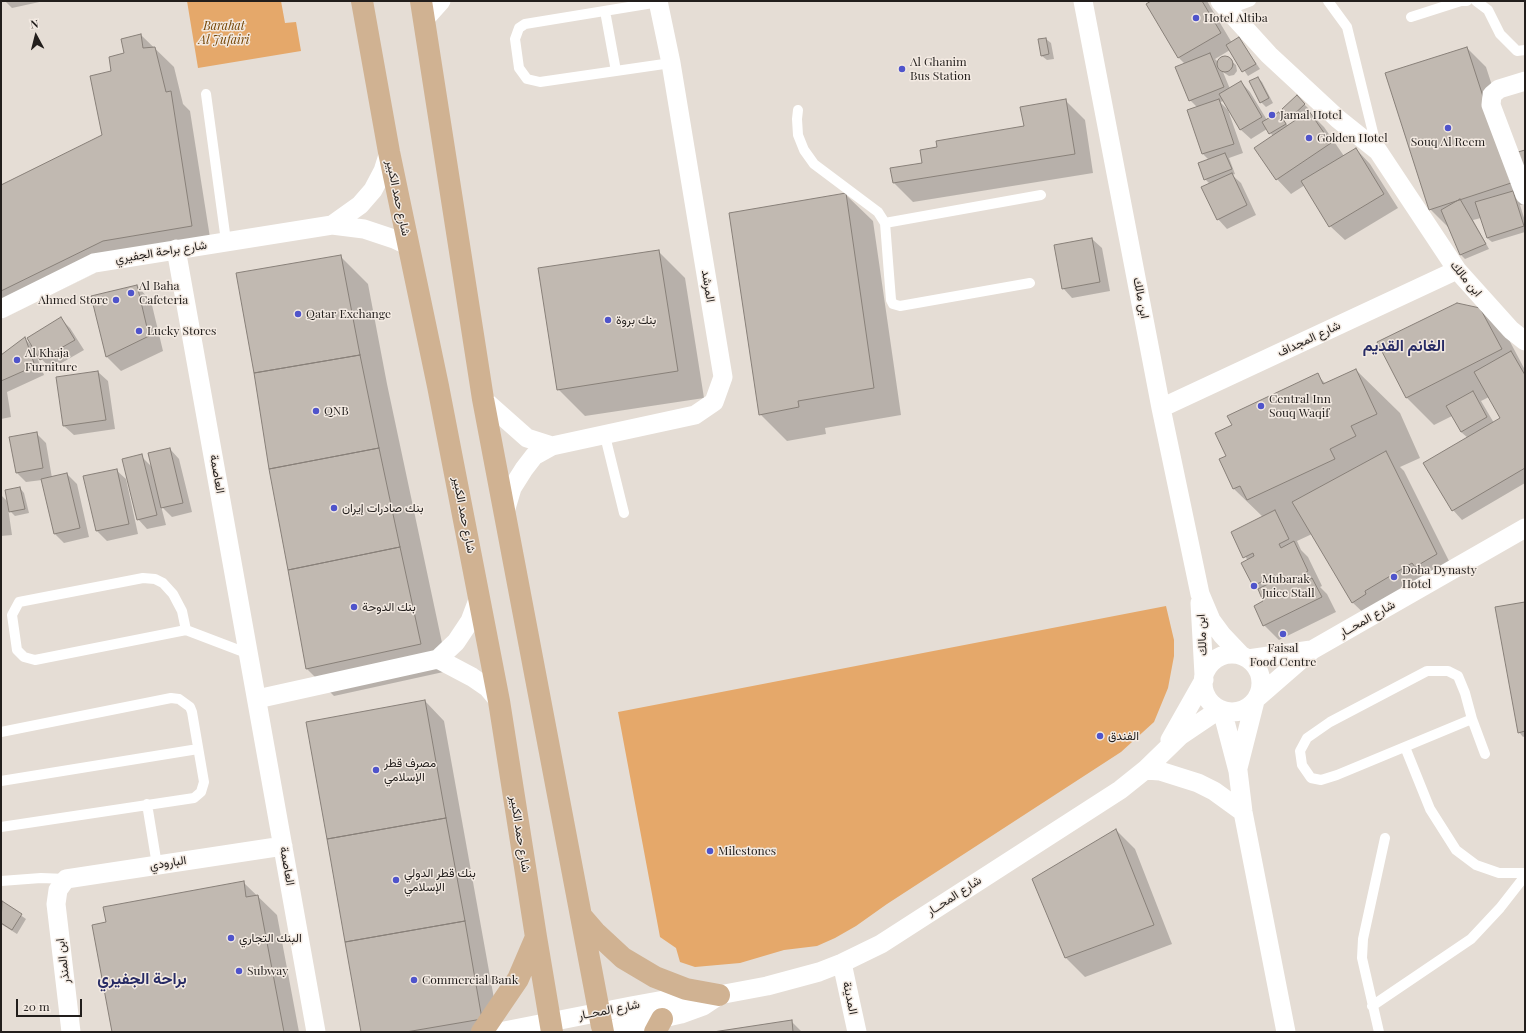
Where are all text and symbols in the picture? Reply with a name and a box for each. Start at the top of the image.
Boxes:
place label: Hotel Altiba [1204,11,1268,25]
marker: Hotel Altiba [1191,13,1201,23]
north arrow [16,16,56,56]
text: N [30,16,39,32]
park label: Barahat Al Jufairi [199,19,249,47]
place label: Al Ghanim Bus Station [910,55,971,83]
marker: Al Ghanim Bus Station [897,64,907,74]
place label: Jamal Hotel [1280,108,1342,122]
marker: Jamal Hotel [1267,110,1277,120]
marker: Souq Al Reem [1443,123,1453,133]
place label: Golden Hotel [1317,131,1388,145]
marker: Golden Hotel [1304,133,1314,143]
place label: Souq Al Reem [1411,135,1485,149]
street label: شارع حمد الكبير [383,159,413,237]
street label: شارع براحة الجفيري [114,238,208,266]
street label: ابن مالك [1447,258,1485,300]
street label: المرشد [698,269,718,303]
street label: ابن مالك [1130,276,1152,320]
place label: Al Baha Cafeteria [139,279,188,307]
marker: Al Baha Cafeteria [126,288,136,298]
place label: Ahmed Store [38,293,108,307]
marker: Ahmed Store [111,295,121,305]
place label: Qatar Exchange [306,307,391,321]
marker: Qatar Exchange [293,309,303,319]
place label: بنك بروة [616,313,656,327]
marker: بنك بروة [603,315,613,325]
street label: شارع المجداف [1275,318,1343,360]
place label: Lucky Stores [147,324,216,338]
marker: Lucky Stores [134,326,144,336]
district label: الغانم القديم [1363,336,1445,356]
place label: Al Khaja Furniture [25,346,77,374]
marker: Al Khaja Furniture [12,355,22,365]
place label: Central Inn Souq Waqif [1269,392,1331,420]
marker: Central Inn Souq Waqif [1256,401,1266,411]
place label: QNB [324,404,349,418]
marker: QNB [311,406,321,416]
street label: العاصمة [206,453,228,495]
street label: شارع حمد الكبير [450,476,478,554]
place label: بنك صادرات إيران [342,501,424,515]
marker: بنك صادرات إيران [329,503,339,513]
place label: Doha Dynasty Hotel [1402,563,1477,591]
place label: Mubarak Juice Stall [1262,572,1315,600]
marker: Doha Dynasty Hotel [1389,572,1399,582]
marker: Mubarak Juice Stall [1249,581,1259,591]
street label: شارع المحــار [1336,597,1398,641]
place label: بنك الدوحة [362,600,416,614]
marker: بنك الدوحة [349,602,359,612]
street label: ابن مالك [1194,614,1210,656]
marker: Faisal Food Centre [1278,629,1288,639]
place label: Faisal Food Centre [1250,641,1316,669]
place label: الفندق [1108,729,1139,743]
marker: الفندق [1095,731,1105,741]
place label: مصرف قطر الإسلامي [384,756,436,784]
marker: مصرف قطر الإسلامي [371,765,381,775]
street label: شارع حمد الكبير [507,795,533,873]
place label: Milestones [718,844,776,858]
street label: العاصمة [276,845,298,887]
marker: Milestones [705,846,715,856]
street label: البارودي [149,853,187,873]
place label: بنك قطر الدولي الإسلامي [404,866,476,894]
street label: شارع المحــار [924,873,984,919]
marker: بنك قطر الدولي الإسلامي [391,875,401,885]
place label: البنك التجاري [239,931,302,945]
marker: البنك التجاري [226,933,236,943]
street label: ابن المنذر [53,937,73,985]
place label: Subway [247,964,288,978]
marker: Subway [234,966,244,976]
district label: براحة الجفيري [97,969,187,989]
place label: Commercial Bank [422,973,518,987]
marker: Commercial Bank [409,975,419,985]
street label: المدينة [839,980,861,1016]
scale bar [18,991,84,1017]
street label: شارع المحــار [577,997,641,1023]
text: 20 m [23,998,50,1014]

